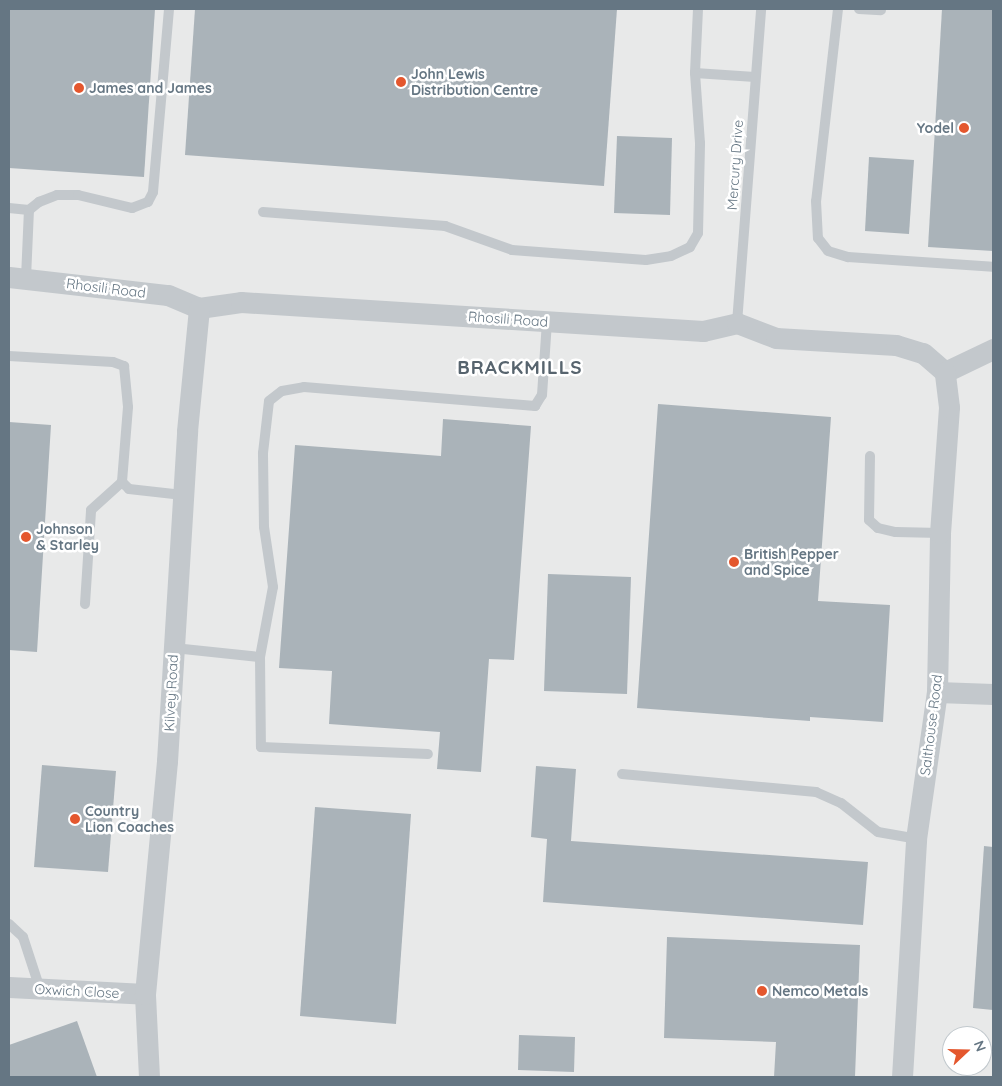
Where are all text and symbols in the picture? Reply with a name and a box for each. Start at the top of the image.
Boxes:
place label: John Lewis Distribution Centre [411,66,538,98]
marker: John Lewis Distribution Centre [395,76,407,88]
place label: James and James [89,80,212,96]
marker: James and James [73,82,85,94]
street label: Mercury Drive [723,119,747,211]
place label: Yodel [917,120,954,136]
marker: Yodel [958,122,970,134]
street label: Rhosili Road [65,275,147,301]
street label: Rhosili Road [467,308,549,330]
district label: BRACKMILLS [456,357,584,379]
place label: Johnson & Starley [36,521,99,554]
marker: Johnson & Starley [20,531,32,543]
place label: British Pepper and Spice [744,546,839,578]
marker: British Pepper and Spice [728,556,740,568]
street label: Kilvey Road [161,654,181,732]
street label: Salthouse Road [916,674,946,776]
place label: Country Lion Coaches [85,803,174,836]
marker: Country Lion Coaches [69,813,81,825]
street label: Oxwich Close [34,980,120,1002]
place label: Nemco Metals [772,983,868,999]
marker: Nemco Metals [756,985,768,997]
north arrow [942,1026,992,1076]
text: N [970,1038,990,1054]

